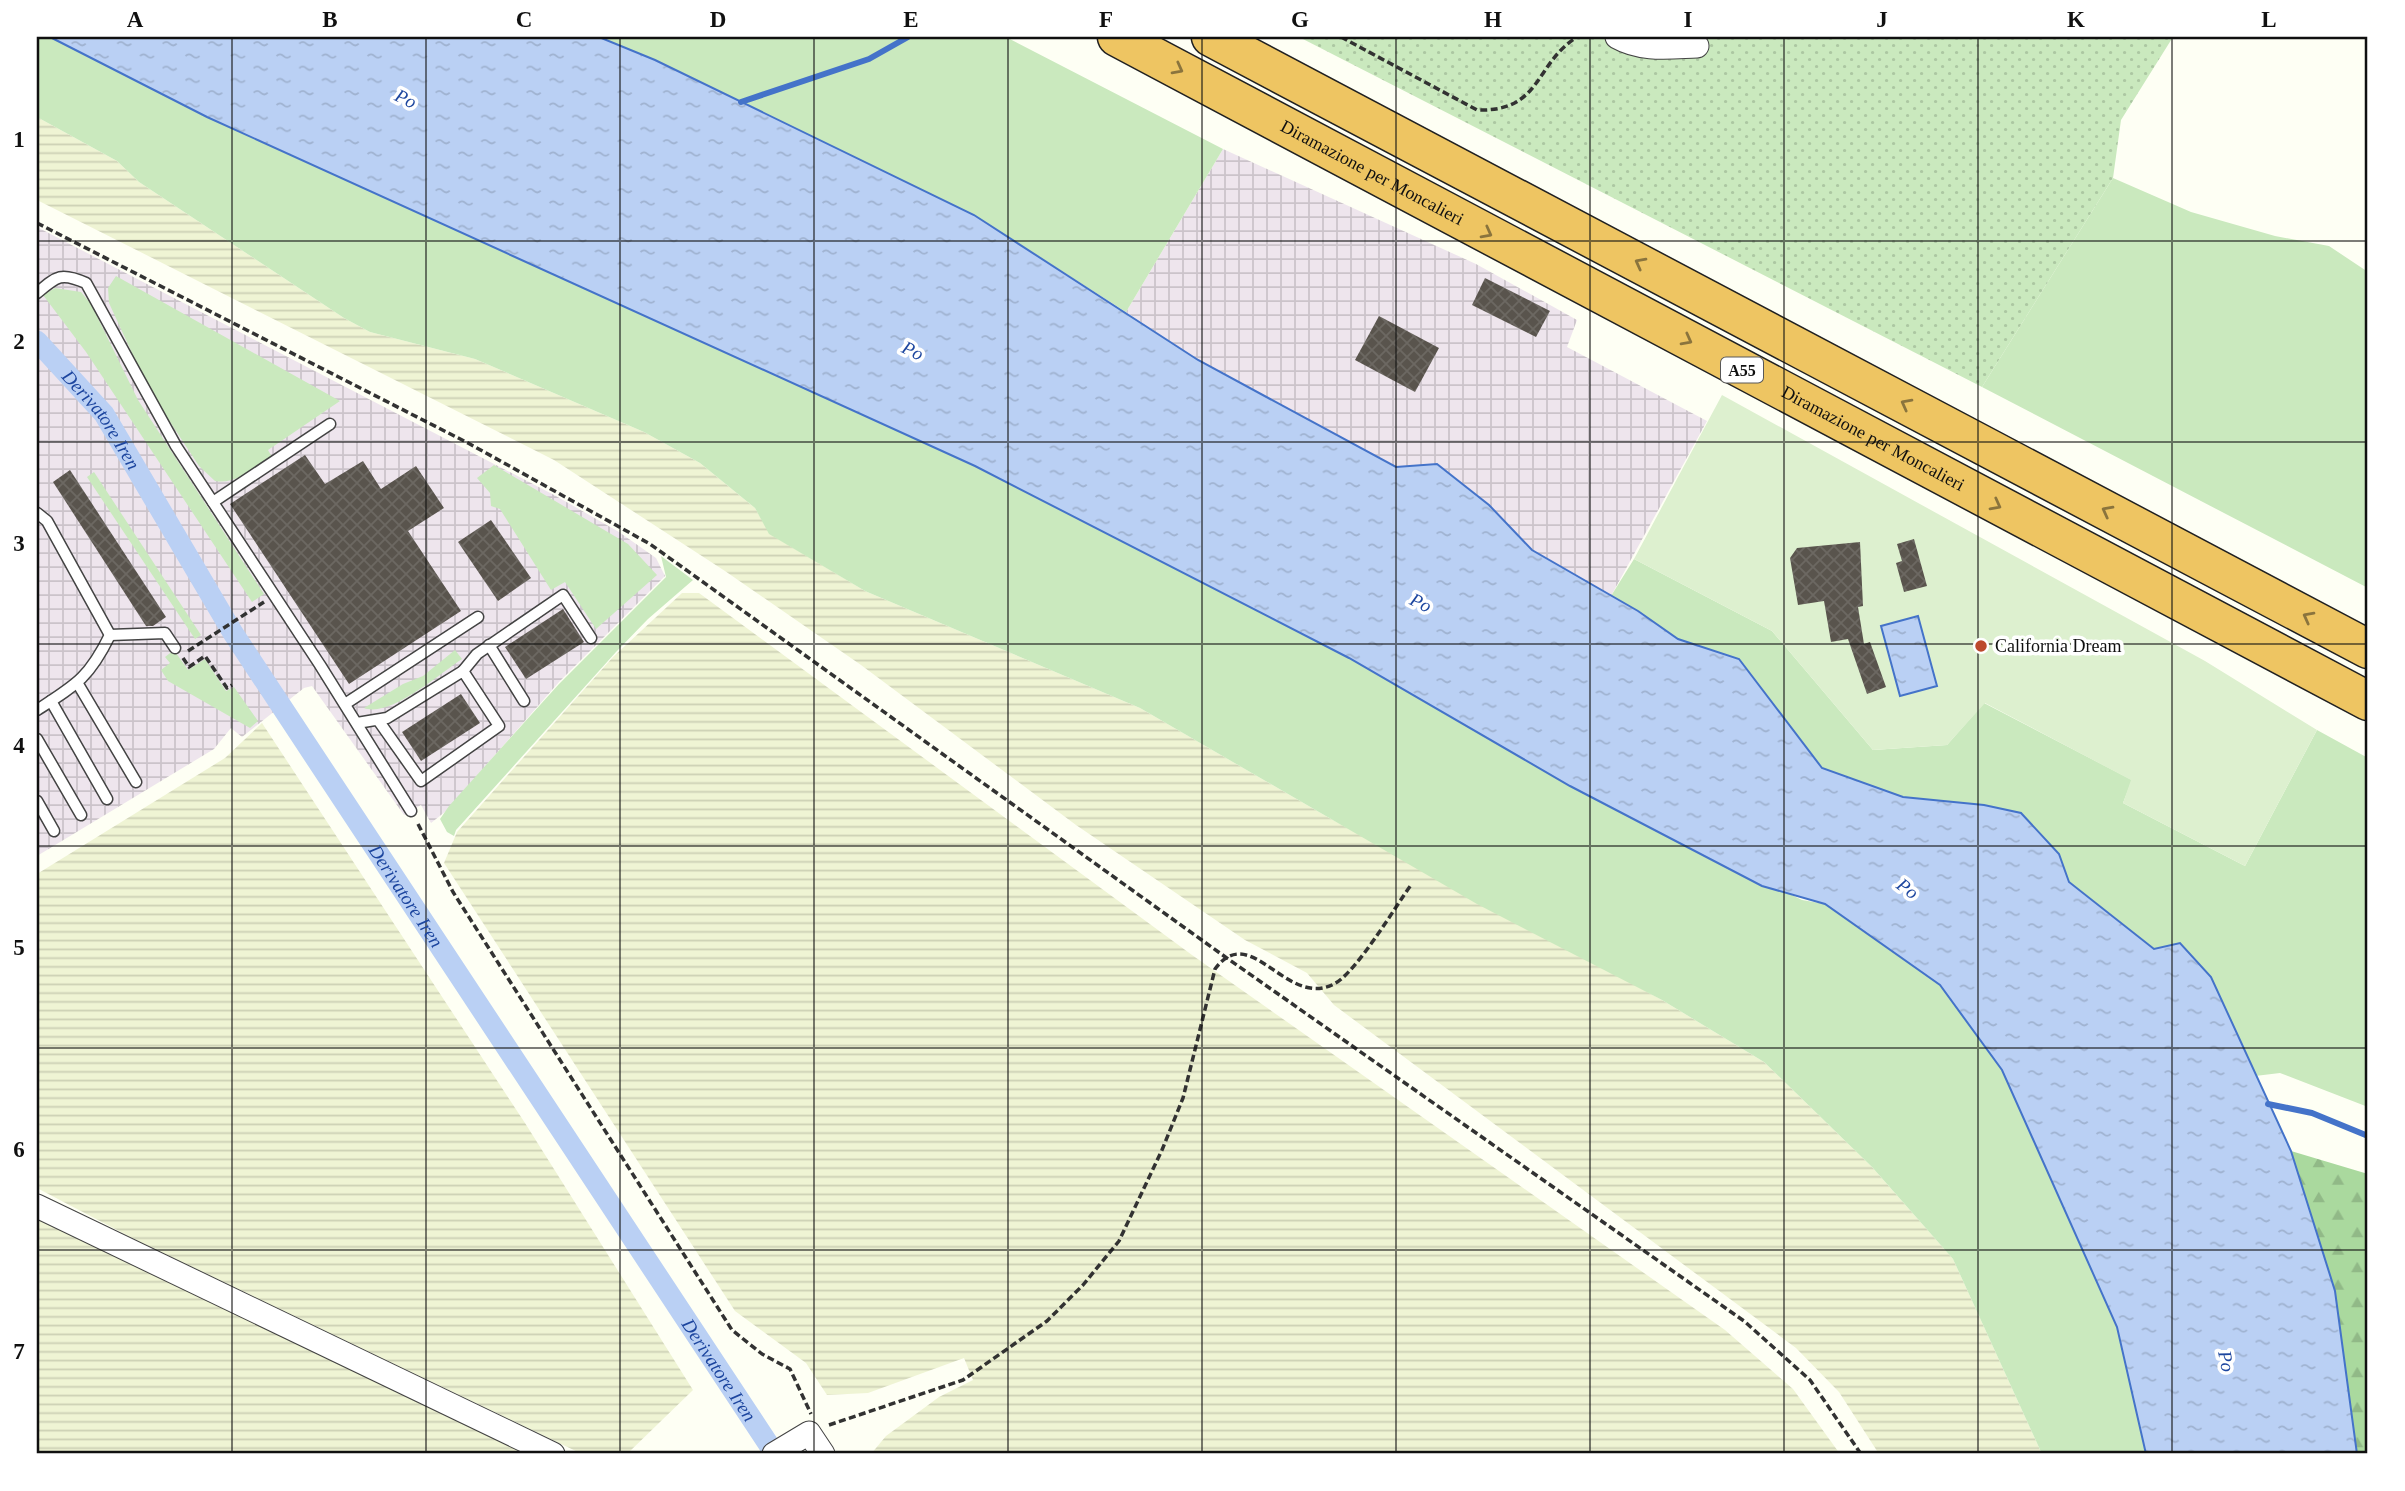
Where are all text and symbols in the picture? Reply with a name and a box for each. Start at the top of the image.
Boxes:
text: A [127,7,144,32]
text: B [322,7,338,32]
text: C [516,7,532,32]
text: D [710,7,726,32]
text: E [903,7,919,32]
text: F [1099,7,1113,32]
text: G [1291,7,1309,32]
text: H [1484,7,1502,32]
text: I [1684,7,1693,32]
text: J [1876,7,1888,32]
text: K [2067,7,2085,32]
text: L [2261,7,2277,32]
one-way arrow [1170,61,1183,74]
water label: Po [391,84,420,113]
street label: Diramazione per Moncalieri [1277,116,1467,229]
text: 1 [13,127,25,152]
one-way arrow [1479,225,1492,239]
one-way arrow [1635,258,1647,272]
text: 2 [13,329,25,354]
one-way arrow [1680,332,1692,346]
water label: Po [898,336,927,365]
road number: A55 [1721,358,1763,382]
water label: Derivatore Iren [57,365,144,473]
street label: Diramazione per Moncalieri [1778,382,1968,495]
one-way arrow [1901,399,1913,412]
one-way arrow [1989,496,2002,510]
one-way arrow [2102,505,2114,519]
text: 3 [13,531,25,556]
water label: Po [1406,588,1435,617]
one-way arrow [2303,612,2315,626]
place label: California Dream [1995,636,2121,656]
marker: California Dream [1973,638,1989,654]
text: 4 [13,733,25,758]
water label: Derivatore Iren [364,840,447,951]
water label: Po [1892,873,1922,903]
text: 5 [13,935,25,960]
text: 6 [13,1137,25,1162]
water label: Derivatore Iren [677,1314,760,1425]
text: 7 [13,1339,25,1364]
water label: Po [2214,1348,2239,1374]

